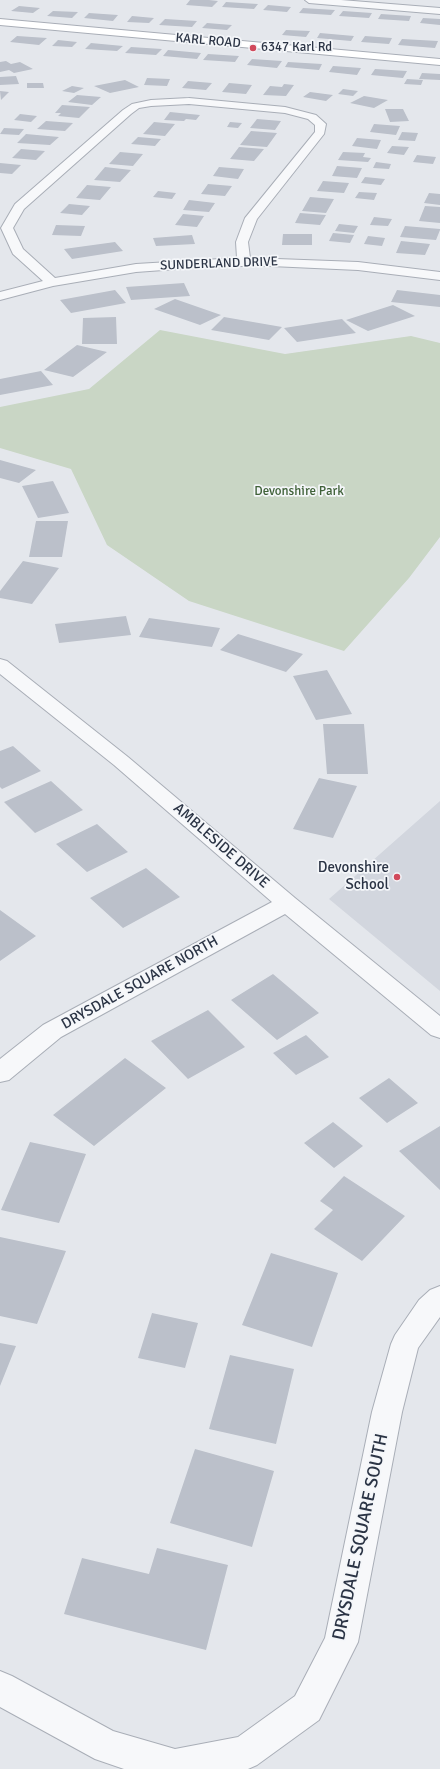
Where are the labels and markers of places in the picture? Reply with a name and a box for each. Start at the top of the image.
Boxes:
place label: 6347 Karl Rd [261,40,332,56]
marker: 6347 Karl Rd [248,43,258,53]
place label: Devonshire School [318,859,389,894]
marker: Devonshire School [392,872,402,882]

